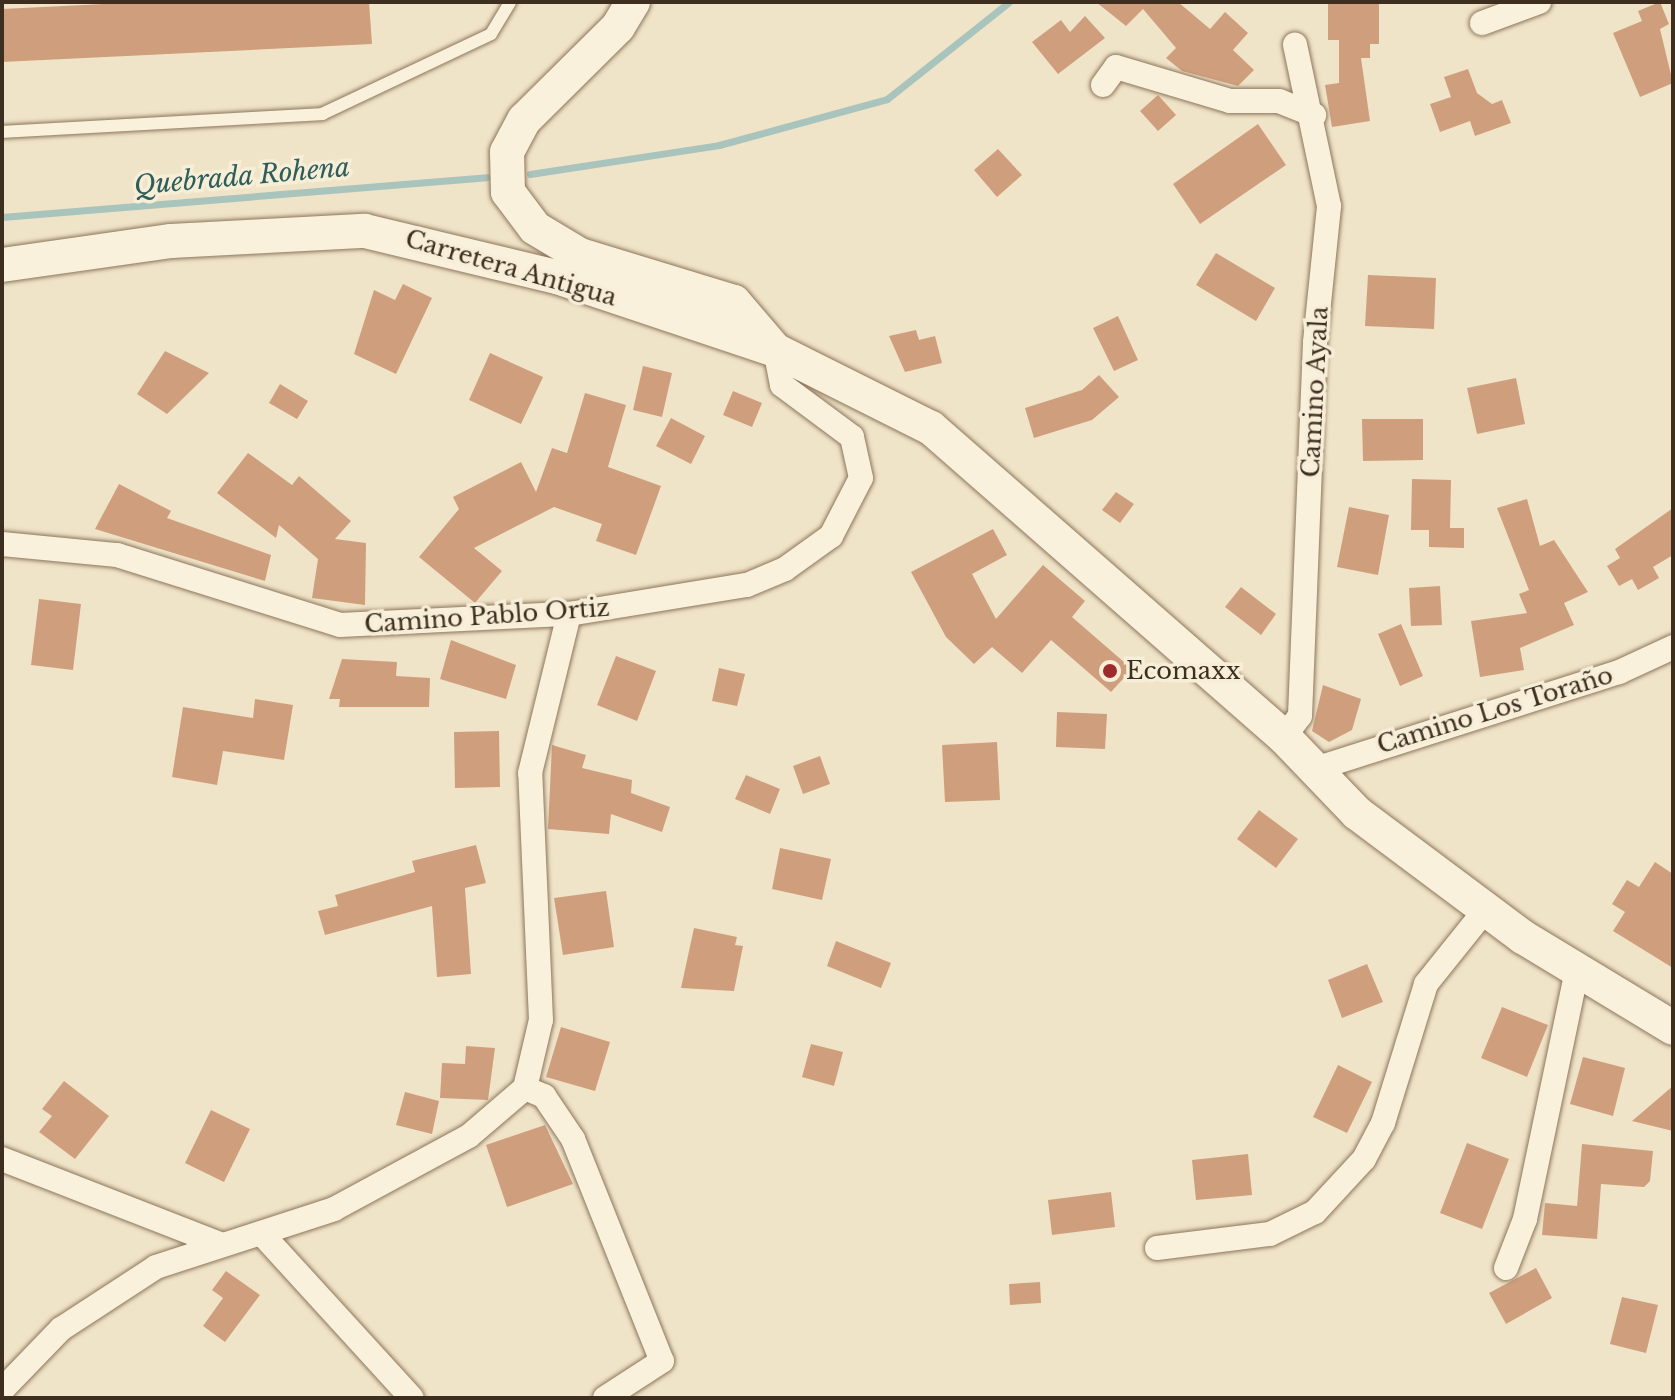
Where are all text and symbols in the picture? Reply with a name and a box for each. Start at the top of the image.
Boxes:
water label: Quebrada Rohena [132,152,352,202]
street label: Carretera Antigua [402,224,620,312]
street label: Camino Ayala [1296,305,1334,479]
street label: Camino Pablo Ortiz [363,593,611,639]
place label: Ecomaxx [1126,657,1240,685]
street label: Camino Los Toraño [1373,660,1617,760]
marker: Ecomaxx [1101,662,1119,680]

